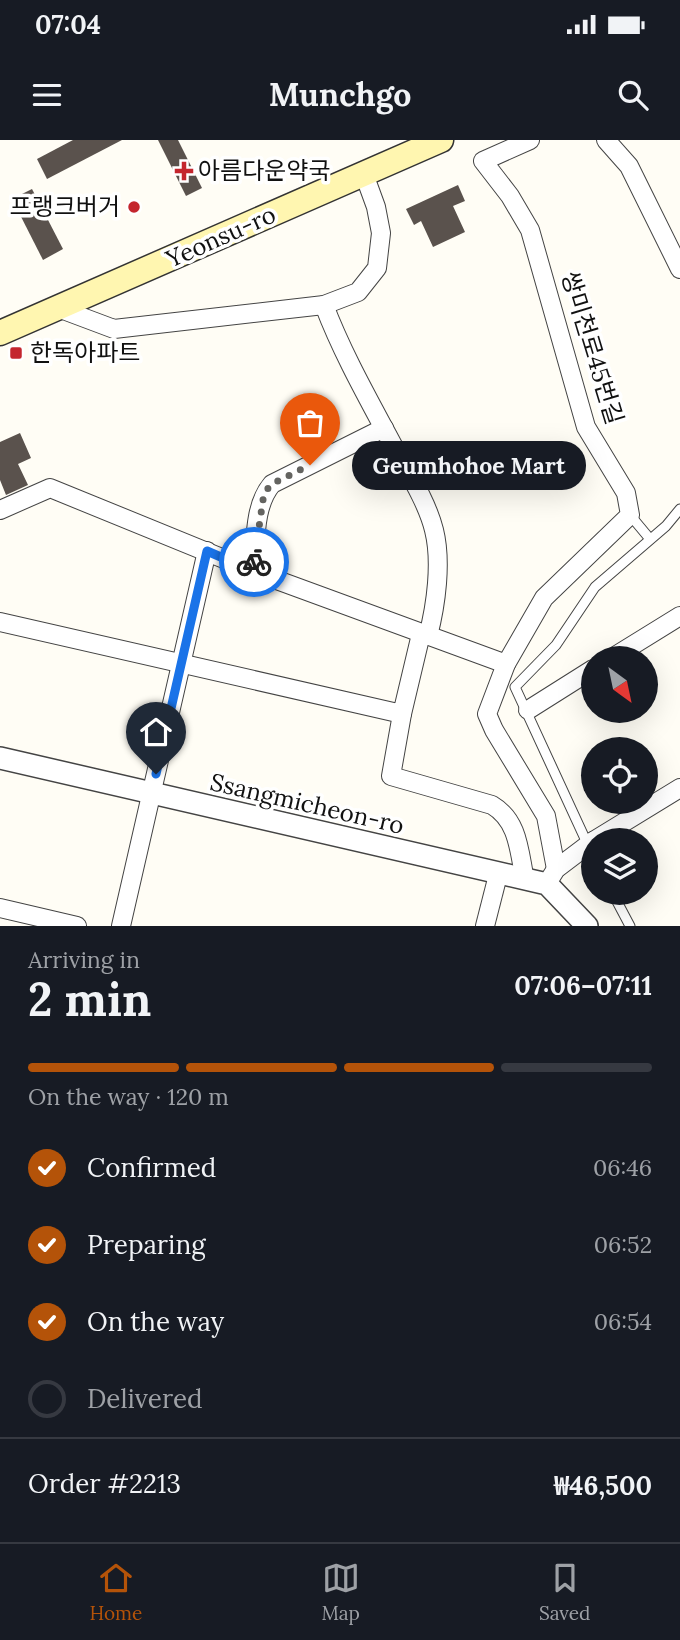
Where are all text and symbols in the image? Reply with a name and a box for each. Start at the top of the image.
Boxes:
text: 07:04 [35,8,101,41]
text: Munchgo [269,74,411,115]
icon: menu [28,76,66,114]
icon: search [614,76,652,114]
place label: 아름다운약국 [198,155,330,186]
marker: 아름다운약국 [176,163,192,179]
place label: 프랭크버거 [10,191,120,222]
marker: 프랭크버거 [126,199,142,215]
street label: Yeonsu-ro [160,199,281,275]
street label: 쌍미천로45번길 [554,267,630,428]
place label: 한독아파트 [30,337,140,368]
marker: 한독아파트 [8,345,24,361]
pin [280,393,340,465]
icon: bag [291,404,329,442]
callout: Geumhohoe Mart [352,440,586,490]
text: Geumhohoe Mart [373,451,565,480]
courier [219,527,289,597]
icon: bike [235,543,273,581]
north arrow [581,646,658,723]
map controls [581,646,658,905]
pin [126,702,186,774]
icon: home [137,713,175,751]
button: locate [581,737,658,814]
street label: Ssangmicheon-ro [207,766,407,841]
button: layers [581,828,658,905]
text: Arriving in [28,945,140,974]
text: 07:06–07:11 [514,969,652,1002]
text: 2 min [28,970,151,1029]
text: On the way · 120 m [28,1082,229,1111]
icon: check [28,1149,66,1187]
text: Confirmed [87,1151,216,1184]
text: 06:46 [593,1153,652,1182]
icon: check [28,1226,66,1264]
text: Preparing [87,1228,206,1261]
text: 06:52 [594,1230,652,1259]
icon: check [28,1303,66,1341]
text: On the way [87,1305,224,1338]
text: 06:54 [594,1307,652,1336]
text: Delivered [87,1382,203,1415]
text: Order #2213 [28,1467,181,1500]
text: ₩46,500 [554,1469,652,1502]
tab: Home [90,1559,142,1625]
tab: Map [321,1559,360,1625]
tab: Saved [539,1559,590,1625]

